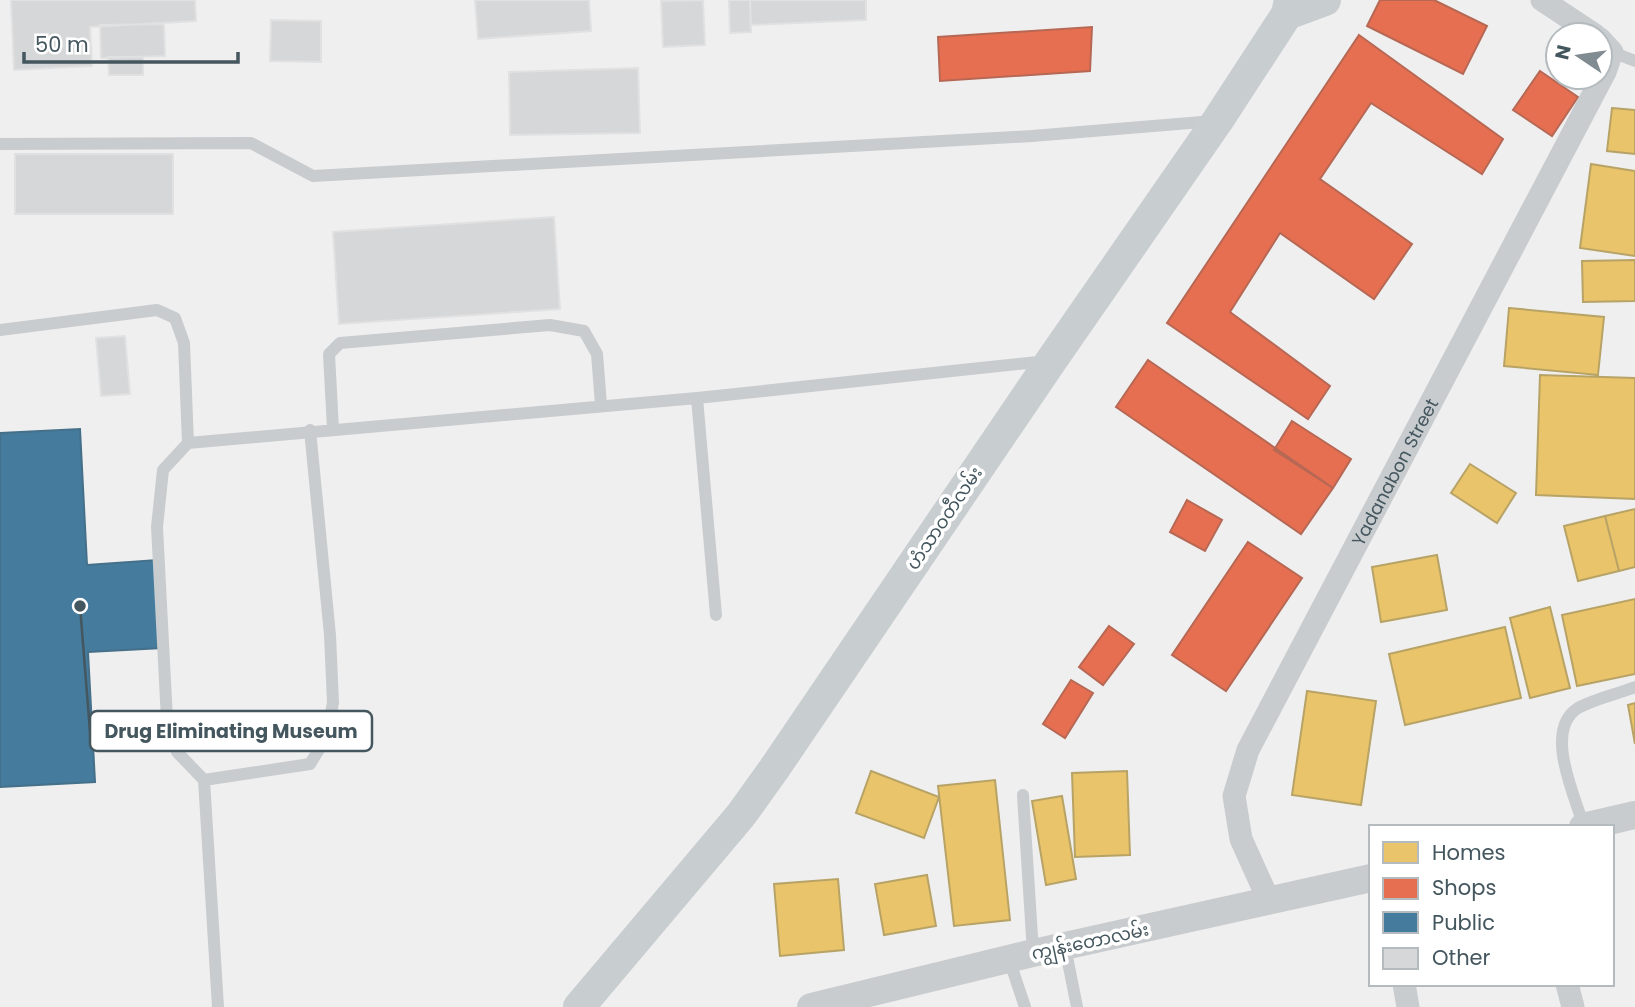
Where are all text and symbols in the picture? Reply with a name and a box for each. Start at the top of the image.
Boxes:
scale bar [24,21,238,65]
north arrow [1544,21,1614,91]
text: 50 m [35,30,89,59]
text: N [1548,42,1578,62]
street label: Yadanabon Street [1345,394,1444,550]
street label: ဟံသာဝတီလမ်း [899,461,988,575]
callout: Drug Eliminating Museum [90,711,372,751]
text: Drug Eliminating Museum [104,718,358,745]
legend [1369,825,1614,986]
text: Homes [1432,838,1506,867]
text: Shops [1432,873,1496,902]
text: Public [1432,908,1495,937]
street label: ကျွန်းတောလမ်း [1029,916,1152,971]
text: Other [1432,943,1491,972]

